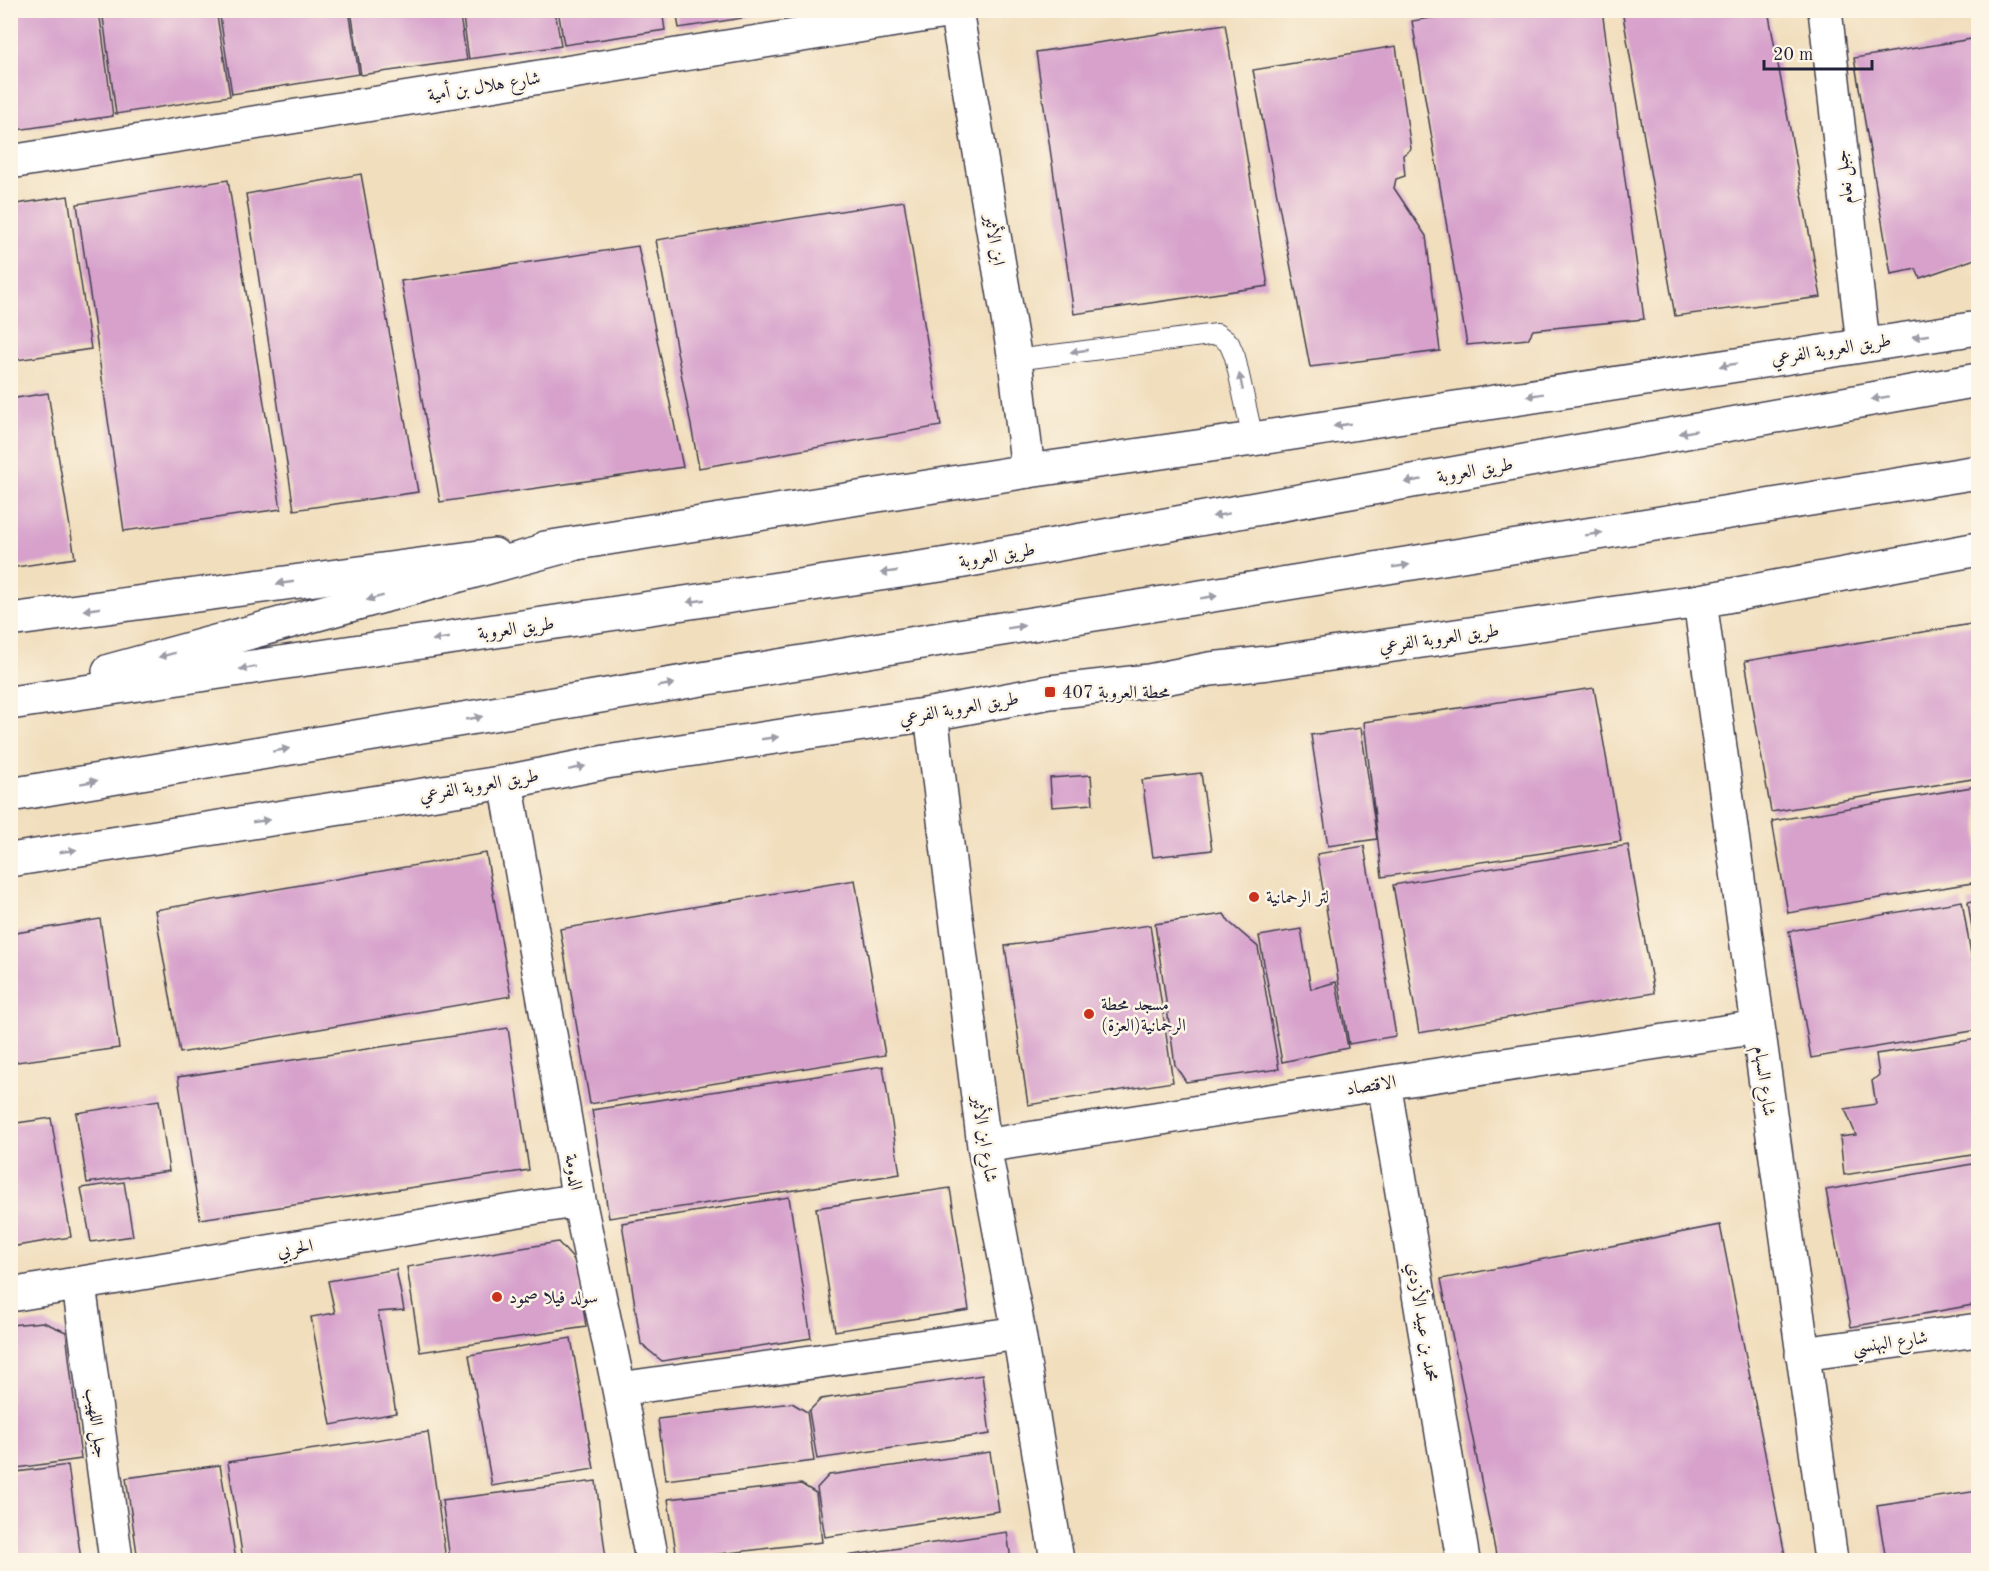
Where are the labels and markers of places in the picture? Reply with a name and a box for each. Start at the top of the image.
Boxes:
place label: محطة العروبة 407 [1062,684,1170,704]
marker: محطة العروبة 407 [1043,685,1057,699]
place label: لتر الرحمانية [1266,889,1329,907]
marker: لتر الرحمانية [1247,890,1261,904]
place label: مسجد محطة الرحمانية(العزة) [1101,996,1186,1037]
marker: مسجد محطة الرحمانية(العزة) [1082,1007,1096,1021]
place label: سولد فيلا صمود [509,1289,598,1308]
marker: سولد فيلا صمود [490,1290,504,1304]

